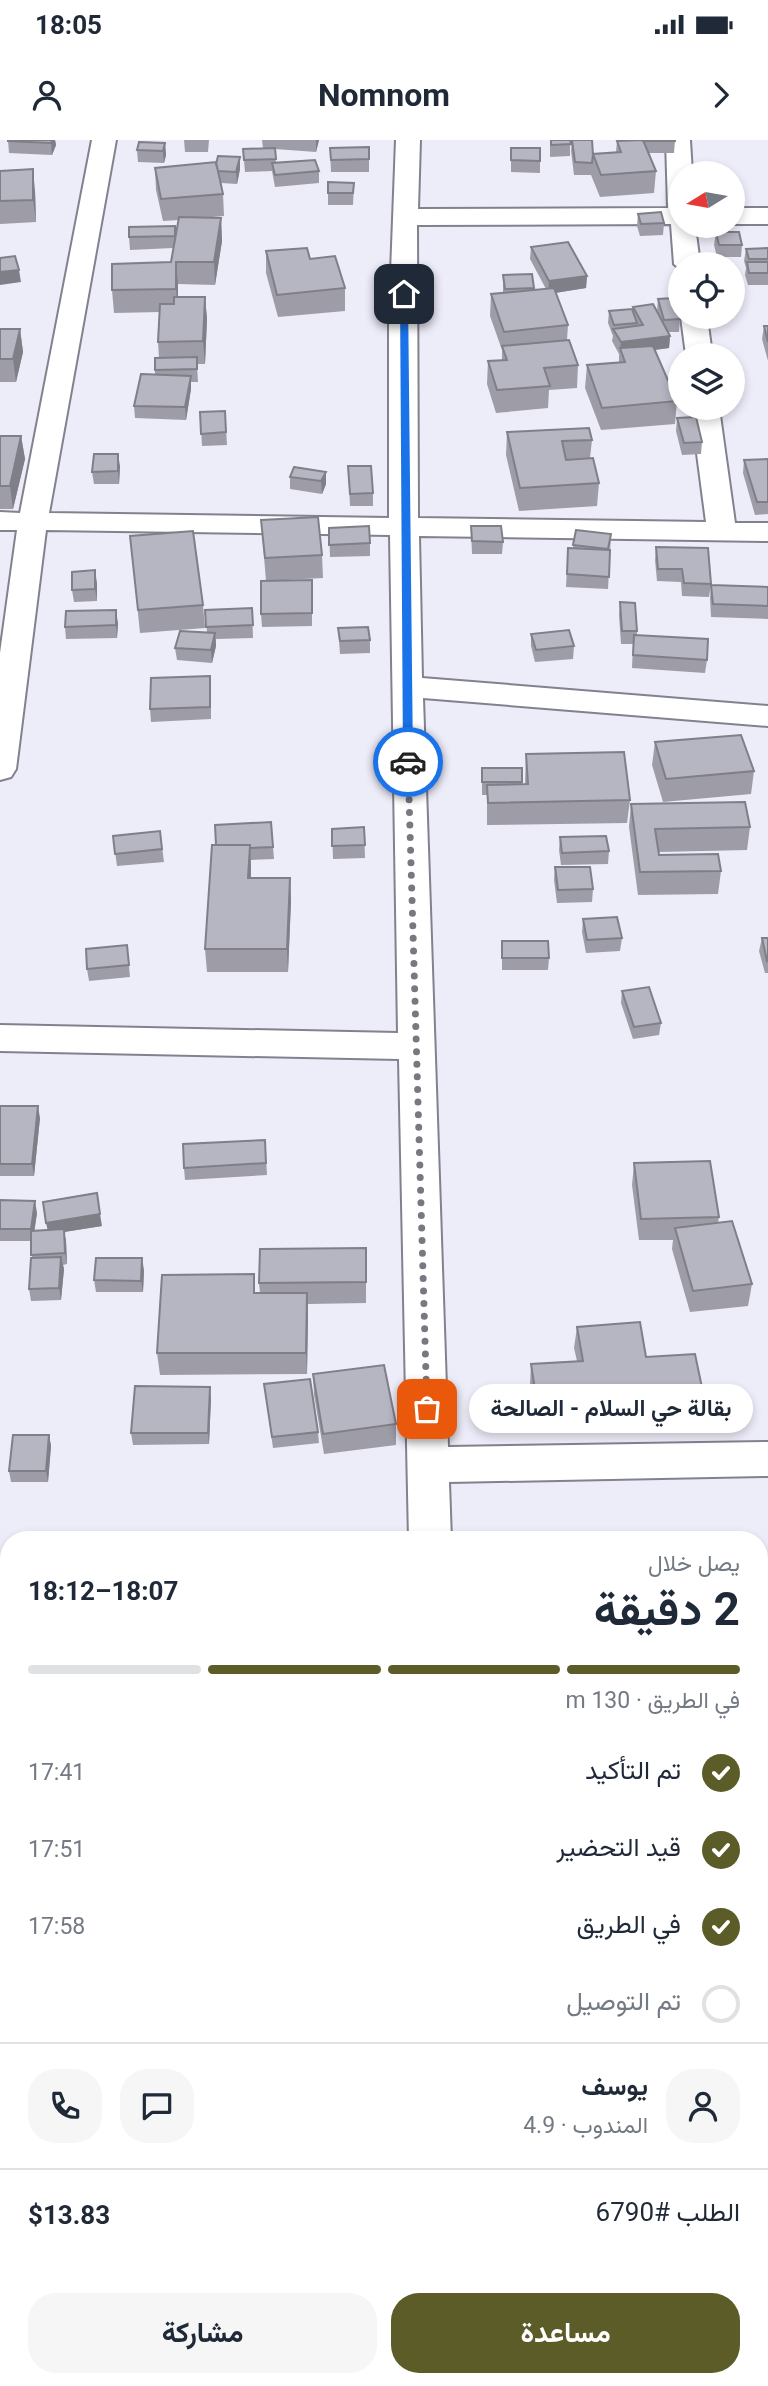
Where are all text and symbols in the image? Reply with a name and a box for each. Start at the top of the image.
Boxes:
text: 18:05 [35,10,102,40]
icon: person [28,76,66,114]
text: Nomnom [318,76,450,114]
icon: forward [702,76,740,114]
north arrow [668,161,746,238]
map controls [668,161,745,420]
button: locate [668,252,745,329]
pin [374,264,434,324]
icon: home [385,275,423,313]
button: layers [668,343,745,420]
courier [373,727,443,797]
icon: car [389,743,427,781]
pin [397,1379,457,1439]
callout: بقالة حي السلام - الصالحة [469,1384,752,1434]
icon: bag [408,1390,446,1428]
text: بقالة حي السلام - الصالحة [491,1395,731,1422]
text: يصل خلال [648,1550,740,1577]
text: 18:07–18:12 [28,1576,178,1606]
text: 2 دقيقة [594,1582,740,1636]
text: في الطريق · 130 m [566,1687,740,1714]
icon: check [702,1754,740,1792]
text: تم التأكيد [585,1755,681,1785]
text: 17:41 [28,1759,85,1786]
icon: check [702,1831,740,1869]
text: قيد التحضير [556,1832,681,1862]
text: 17:51 [28,1836,85,1863]
icon: check [702,1908,740,1946]
text: في الطريق [577,1909,681,1939]
text: 17:58 [28,1913,85,1940]
text: تم التوصيل [566,1986,681,2016]
button: phone [28,2069,102,2143]
button: chat [120,2069,194,2143]
button: person [666,2069,740,2143]
text: يوسف [581,2071,648,2101]
text: المندوب · 4.9 [523,2112,648,2139]
text: الطلب #6790 [596,2197,740,2227]
text: $13.83 [28,2200,110,2230]
button: مشاركة [28,2293,377,2373]
button: مساعدة [391,2293,740,2373]

